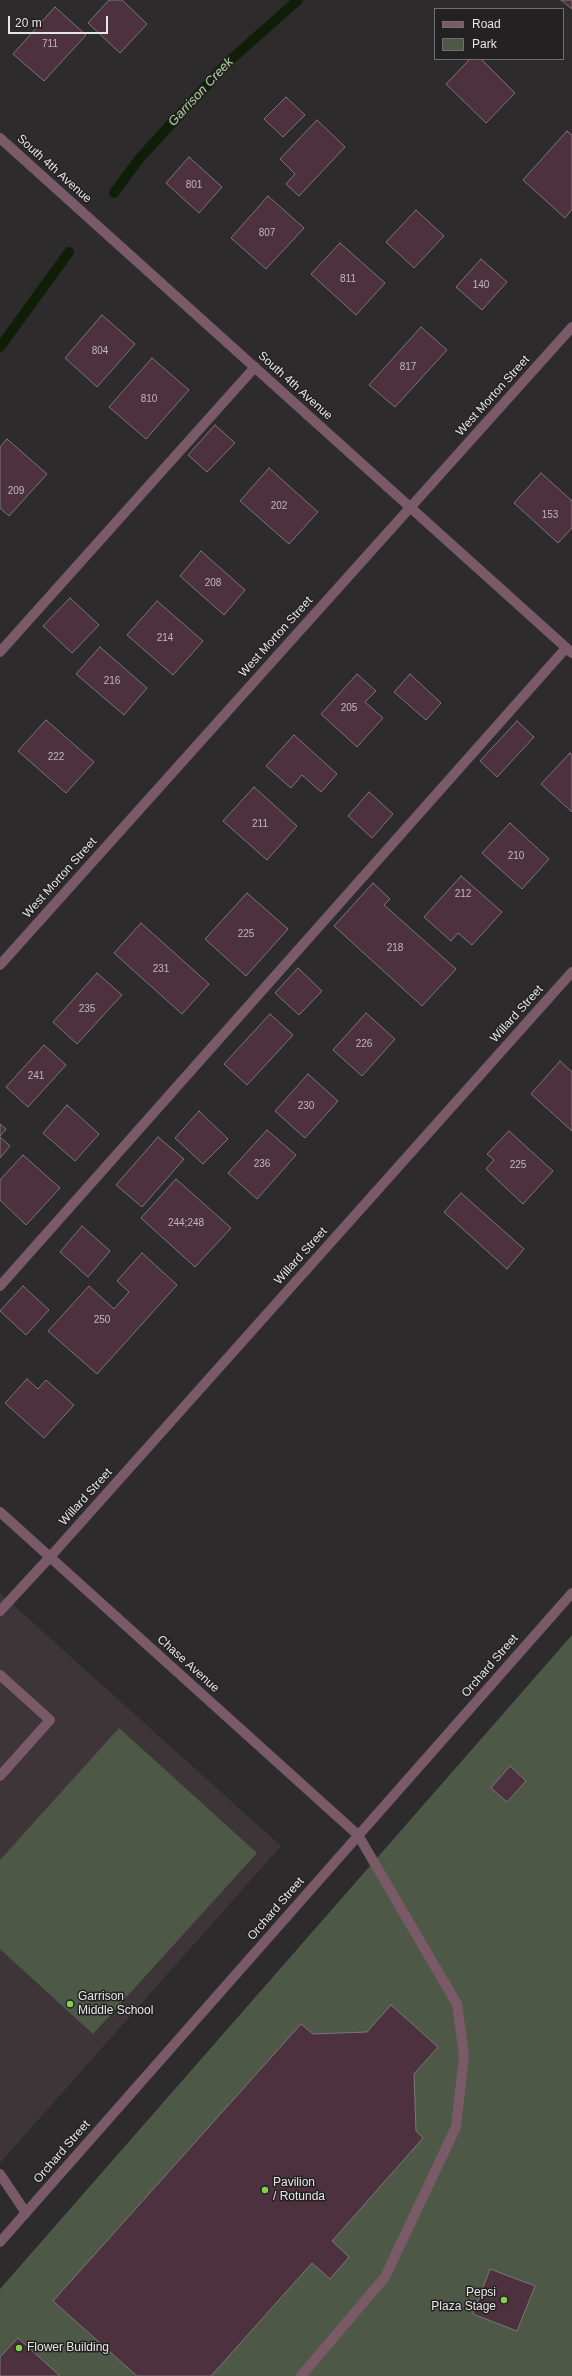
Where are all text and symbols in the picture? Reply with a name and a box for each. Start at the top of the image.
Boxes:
scale bar [10,8,110,34]
legend [434,8,564,60]
text: 20 m [15,16,42,30]
text: Road [472,17,501,31]
text: Park [472,37,497,51]
house number: 711 [42,38,58,50]
water label: Garrison Creek [165,54,237,130]
street label: South 4th Avenue [14,132,94,206]
house number: 801 [186,179,202,191]
house number: 807 [259,227,275,239]
house number: 811 [340,273,356,285]
house number: 140 [473,279,489,291]
house number: 804 [92,345,108,357]
street label: South 4th Avenue [255,349,335,423]
street label: West Morton Street [453,353,533,439]
house number: 817 [400,361,416,373]
house number: 810 [141,393,157,405]
house number: 209 [8,485,24,497]
house number: 202 [271,500,287,512]
house number: 153 [542,509,558,521]
house number: 208 [205,577,221,589]
street label: West Morton Street [236,594,316,680]
house number: 214 [157,632,173,644]
house number: 216 [104,675,120,687]
house number: 205 [341,702,357,714]
house number: 222 [48,751,64,763]
house number: 211 [252,818,268,830]
street label: West Morton Street [20,835,100,921]
house number: 210 [508,850,524,862]
house number: 212 [455,888,471,900]
house number: 225 [238,928,254,940]
house number: 218 [387,942,403,954]
house number: 231 [153,963,169,975]
street label: Willard Street [488,982,546,1046]
house number: 235 [79,1003,95,1015]
house number: 226 [356,1038,372,1050]
house number: 241 [28,1070,44,1082]
house number: 230 [298,1100,314,1112]
house number: 236 [254,1158,270,1170]
house number: 225 [510,1159,526,1171]
house number: 244;248 [168,1217,204,1229]
street label: Willard Street [272,1224,330,1288]
house number: 250 [94,1314,110,1326]
street label: Willard Street [57,1465,115,1529]
street label: Chase Avenue [154,1632,222,1696]
street label: Orchard Street [459,1632,521,1700]
street label: Orchard Street [245,1875,307,1943]
place label: Garrison Middle School [78,1990,153,2018]
marker: Garrison Middle School [65,1999,75,2009]
street label: Orchard Street [31,2118,93,2186]
place label: Pavilion / Rotunda [273,2176,325,2204]
marker: Pavilion / Rotunda [260,2185,270,2195]
place label: Pepsi Plaza Stage [431,2286,496,2314]
marker: Pepsi Plaza Stage [499,2295,509,2305]
place label: Flower Building [27,2341,109,2355]
marker: Flower Building [14,2343,24,2353]

